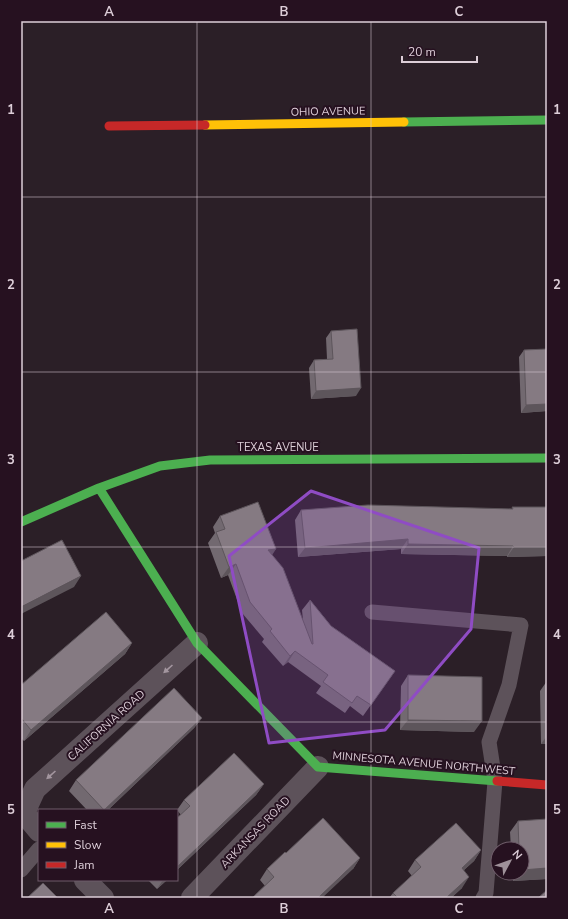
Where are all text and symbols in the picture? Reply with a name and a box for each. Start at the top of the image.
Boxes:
text: A [104,3,114,21]
text: B [280,3,289,21]
text: C [455,3,464,21]
scale bar [402,38,477,64]
text: 20 m [408,44,436,60]
text: 1 [7,101,15,119]
text: 1 [553,101,561,119]
street label: OHIO AVENUE [290,103,366,120]
text: 2 [7,276,15,294]
text: 2 [553,276,561,294]
street label: TEXAS AVENUE [237,440,319,455]
text: 3 [7,451,15,469]
text: 3 [553,451,561,469]
text: 4 [7,626,15,644]
text: 4 [553,626,561,644]
one-way arrow [163,664,173,674]
street label: CALIFORNIA ROAD [64,687,148,764]
street label: MINNESOTA AVENUE NORTHWEST [332,748,516,779]
one-way arrow [45,770,56,779]
street label: ARKANSAS ROAD [217,793,293,871]
text: 5 [7,801,15,819]
text: 5 [553,801,561,819]
legend [38,809,178,881]
text: Fast [74,817,97,833]
text: Slow [74,837,102,853]
north arrow [490,841,530,881]
text: N [509,847,526,863]
text: Jam [73,857,95,873]
text: A [104,900,114,918]
text: B [280,900,289,918]
text: C [455,900,464,918]

